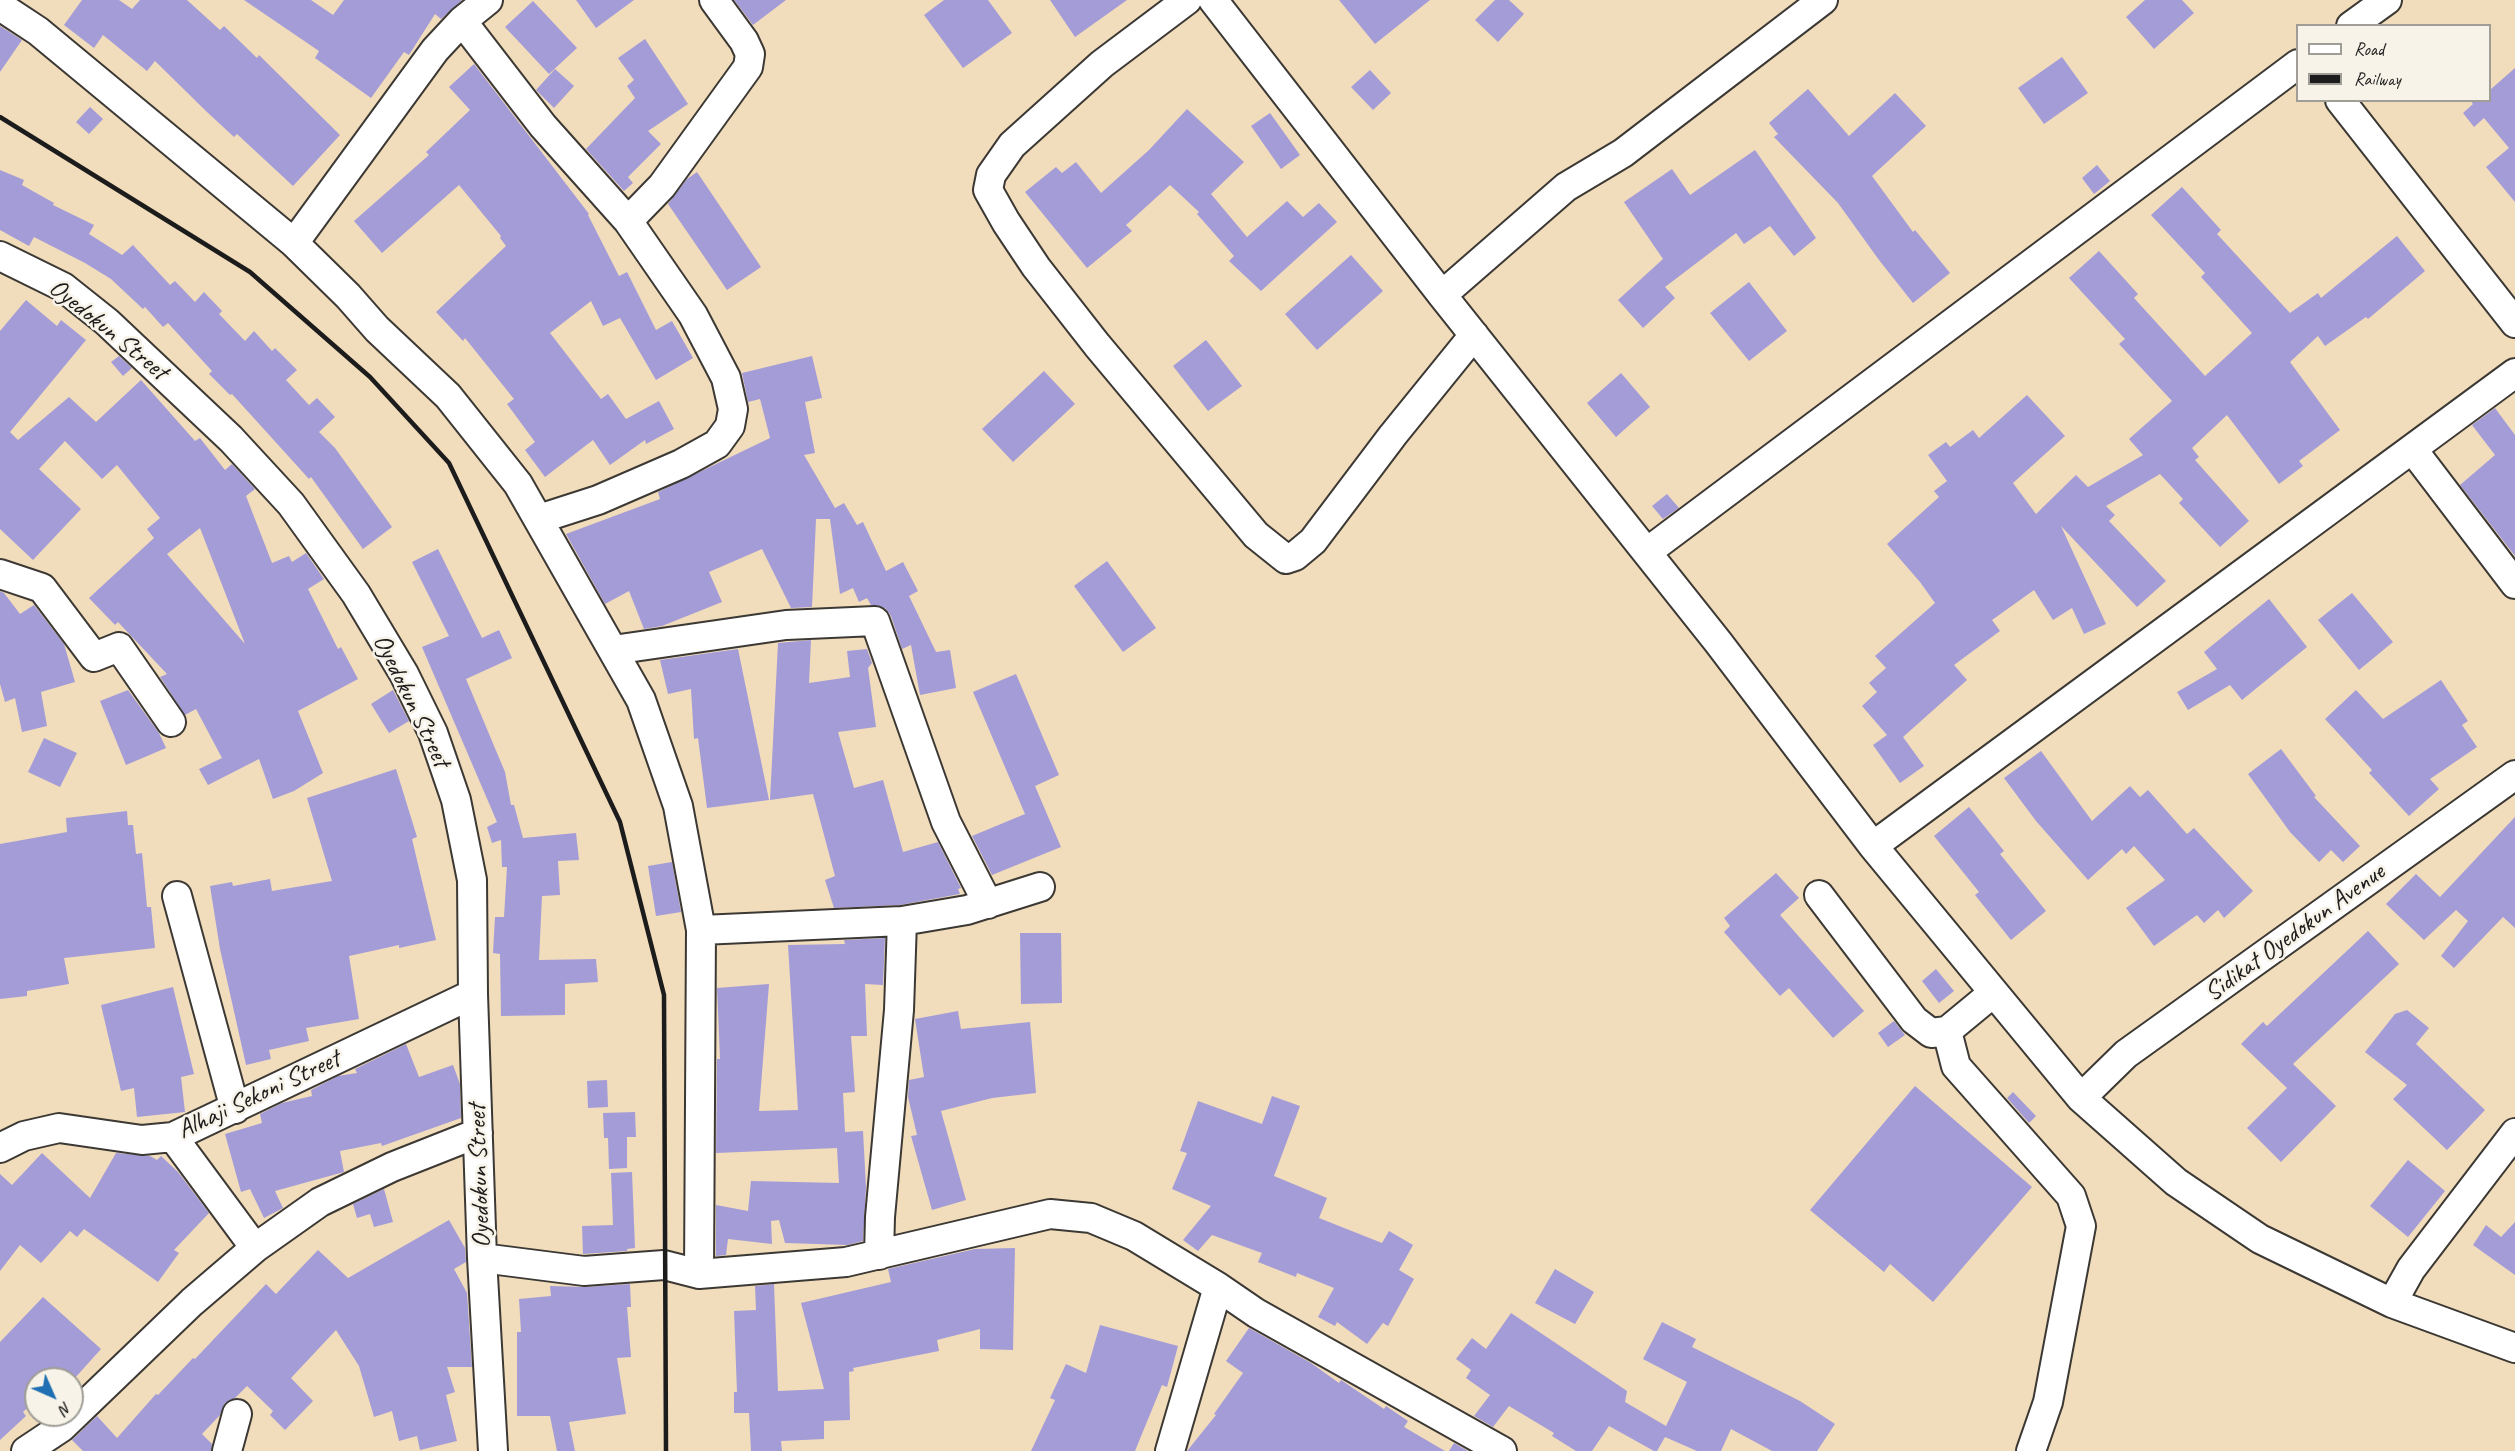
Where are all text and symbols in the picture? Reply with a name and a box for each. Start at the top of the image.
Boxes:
legend [2296,24,2491,102]
text: Road [2354,38,2384,60]
text: Railway [2354,68,2401,90]
street label: Oyedokun Street [42,273,174,387]
street label: Oyedokun Street [365,629,457,773]
street label: Sidikat Oyedokun Avenue [2199,857,2391,1009]
street label: Alhaji Sekoni Street [173,1044,345,1146]
street label: Oyedokun Street [462,1103,498,1249]
north arrow [24,1367,84,1427]
text: N [55,1398,76,1419]

